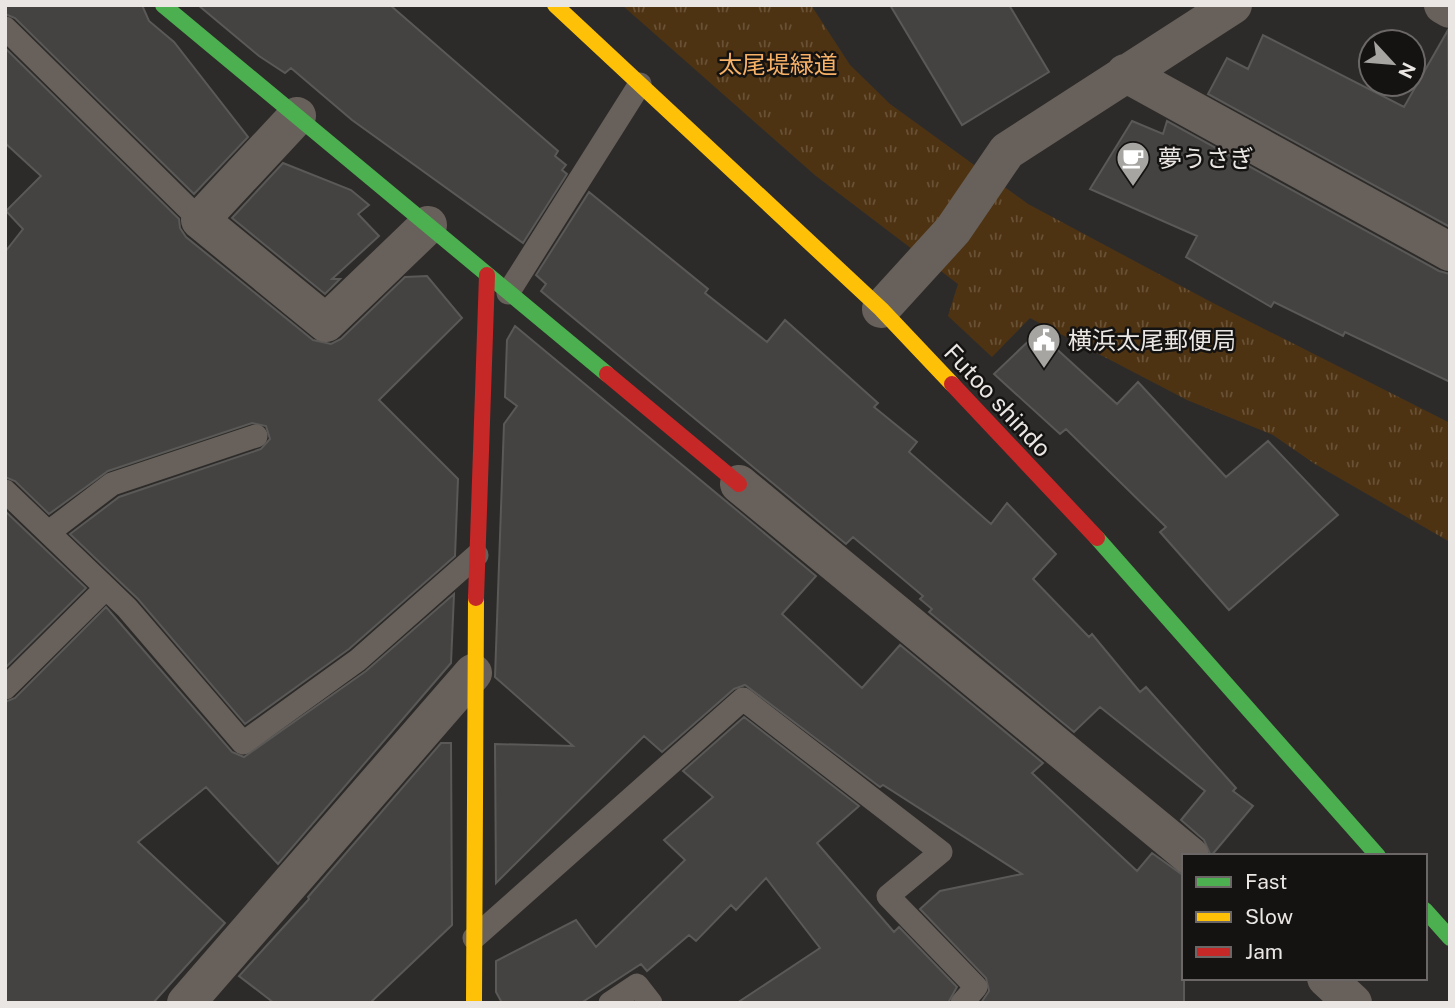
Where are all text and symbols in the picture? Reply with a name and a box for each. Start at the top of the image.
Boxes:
north arrow [1357,28,1427,98]
park label: 太尾堤緑道 [718,50,838,78]
text: N [1394,59,1420,82]
cafe icon: 夢うさぎ [1114,139,1152,188]
place label: 夢うさぎ [1158,144,1254,172]
public building icon: 横浜太尾郵便局 [1025,321,1063,370]
place label: 横浜太尾郵便局 [1068,326,1236,354]
street label: Futoo shindo [939,338,1057,462]
legend [1182,854,1427,980]
text: Fast [1245,869,1287,894]
text: Slow [1245,904,1293,929]
text: Jam [1245,939,1283,964]

